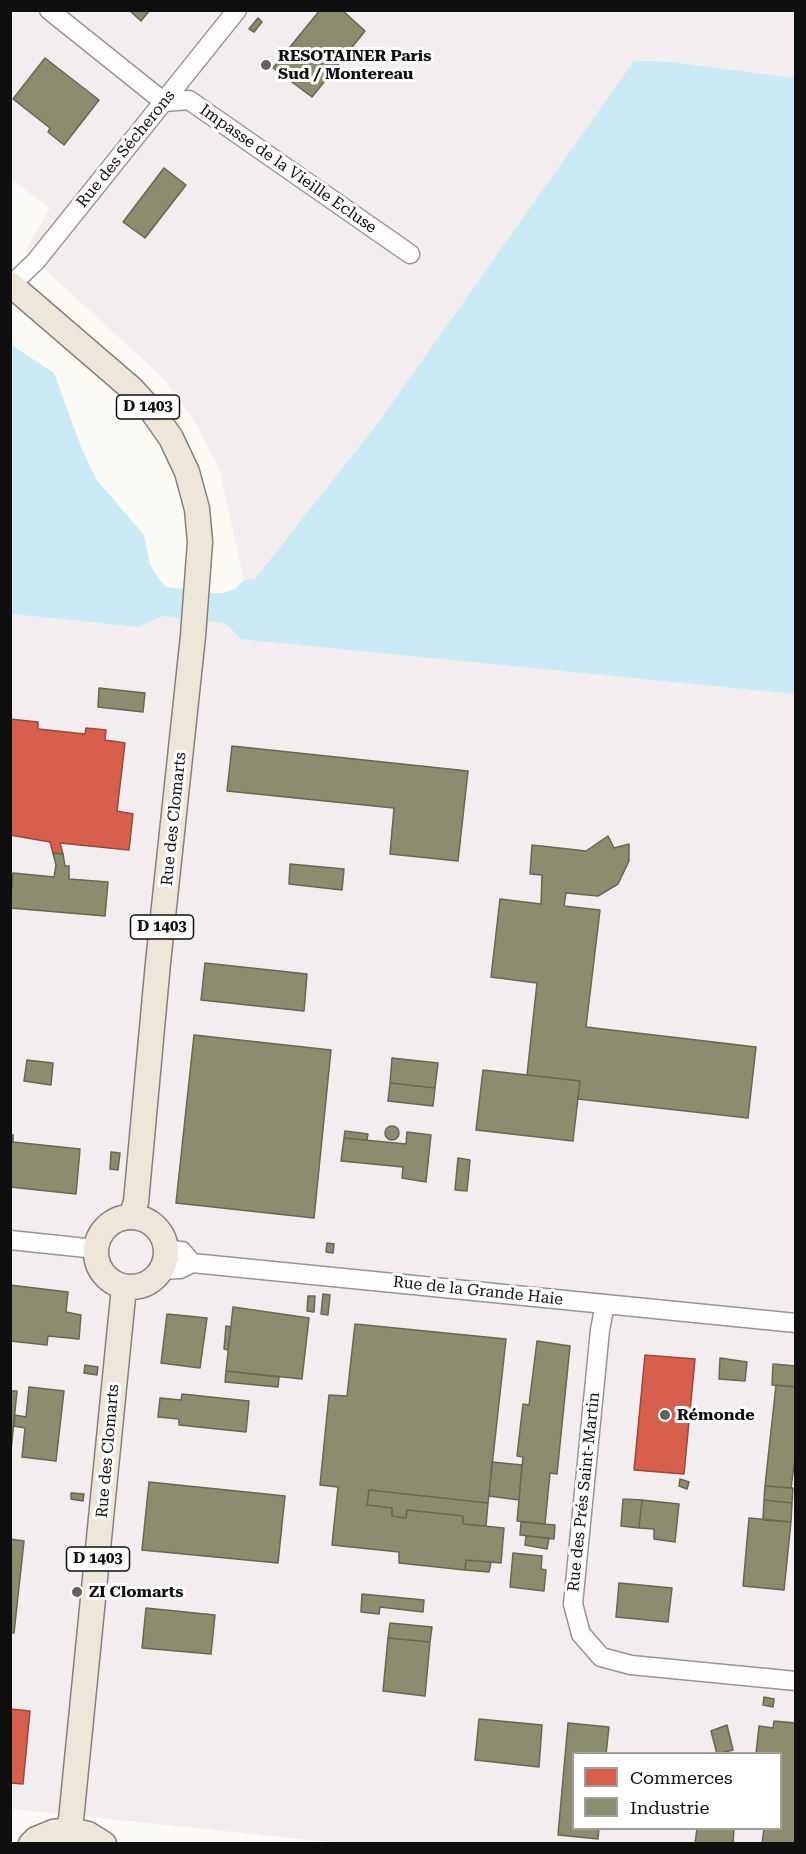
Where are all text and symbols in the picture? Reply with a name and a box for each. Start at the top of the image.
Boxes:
place label: RESOTAINER Paris Sud / Montereau [278,46,431,84]
marker: RESOTAINER Paris Sud / Montereau [259,58,273,72]
street label: Rue des Sécherons [73,86,179,212]
street label: Impasse de la Vieille Ecluse [196,100,380,238]
road number: D 1403 [116,395,180,419]
street label: Rue des Clomarts [157,751,191,887]
road number: D 1403 [130,915,194,939]
street label: Rue de la Grande Haie [392,1273,564,1309]
street label: Rue des Clomarts [93,1383,123,1519]
street label: Rue des Prés Saint-Martin [564,1391,604,1593]
place label: Rémonde [677,1405,755,1425]
marker: Rémonde [658,1408,672,1422]
road number: D 1403 [66,1547,130,1571]
place label: ZI Clomarts [89,1582,184,1602]
marker: ZI Clomarts [70,1585,84,1599]
legend [572,1752,782,1830]
text: Commerces [630,1767,732,1788]
text: Industrie [630,1797,709,1818]

